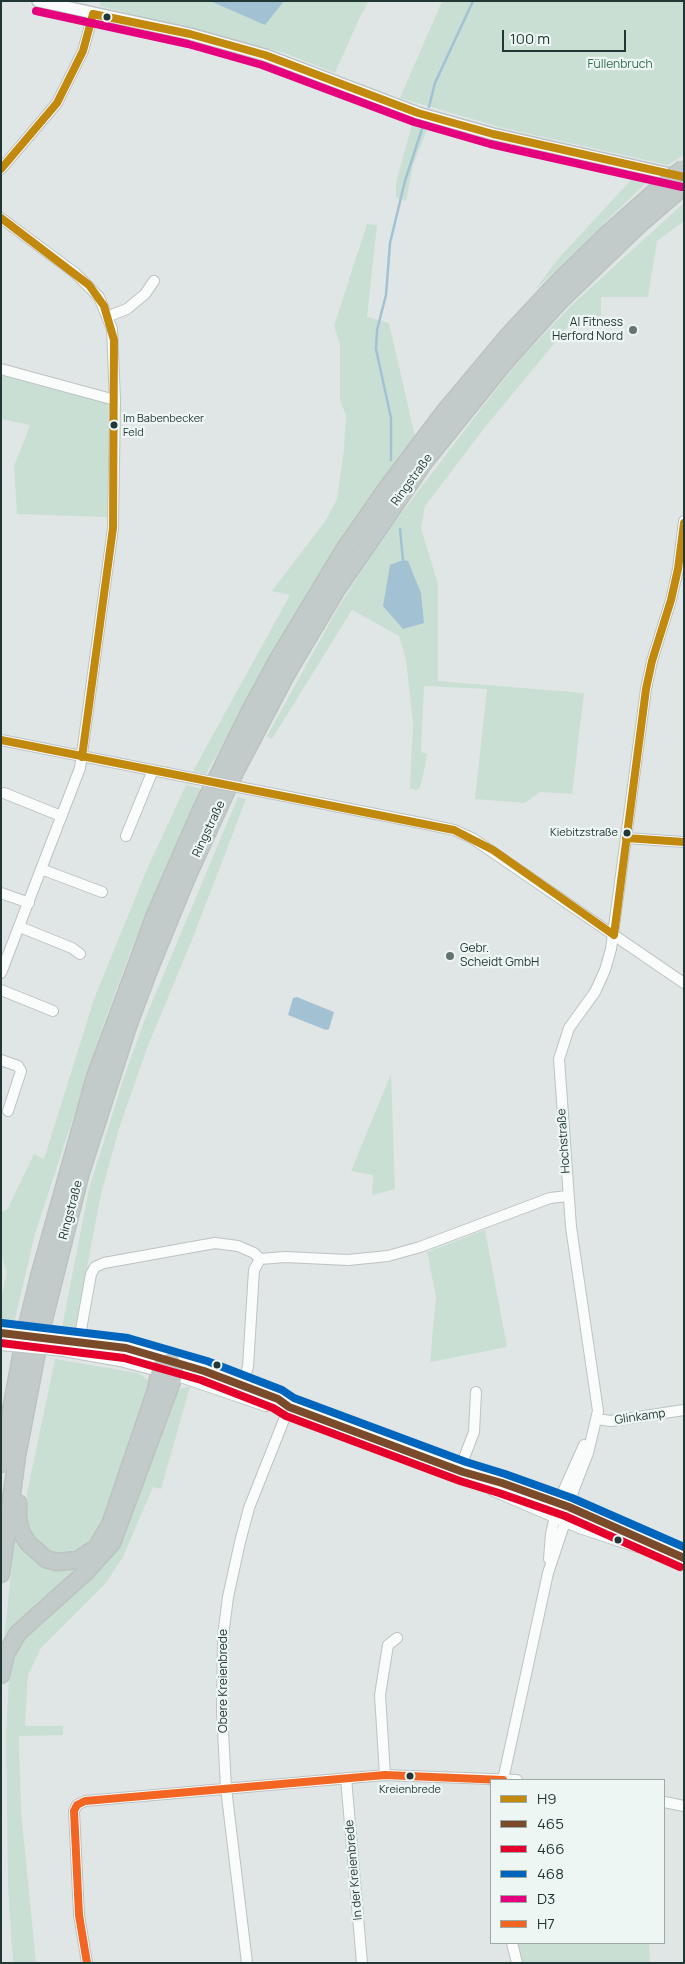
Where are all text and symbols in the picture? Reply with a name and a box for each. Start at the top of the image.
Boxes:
unlabelled marker [102,12,112,22]
scale bar [505,20,629,52]
text: 100 m [510,28,550,49]
park label: Füllenbruch [587,58,653,72]
place label: AI Fitness Herford Nord [552,316,623,344]
marker: AI Fitness Herford Nord [627,324,639,336]
place label: Im Babenbecker Feld [123,412,204,438]
marker: Im Babenbecker Feld [109,420,119,430]
street label: Ringstraße [388,451,436,509]
street label: Ringstraße [190,798,228,860]
place label: Kiebitzstraße [550,826,618,840]
marker: Kiebitzstraße [622,828,632,838]
place label: Gebr. Scheidt GmbH [460,942,539,970]
marker: Gebr. Scheidt GmbH [444,950,456,962]
street label: Hochstraße [555,1108,573,1174]
street label: Ringstraße [56,1179,86,1241]
unlabelled marker [212,1360,222,1370]
street label: Glinkamp [614,1406,666,1428]
unlabelled marker [613,1535,623,1545]
street label: Obere Kreienbrede [217,1629,231,1733]
marker: Kreienbrede [405,1771,415,1781]
legend [490,1779,665,1944]
place label: Kreienbrede [379,1783,441,1797]
text: H9 [537,1788,557,1809]
text: 465 [537,1813,564,1834]
street label: In der Kreienbrede [342,1819,366,1921]
text: 466 [537,1838,564,1859]
text: 468 [537,1863,564,1884]
text: D3 [537,1888,555,1909]
text: H7 [537,1913,555,1934]

